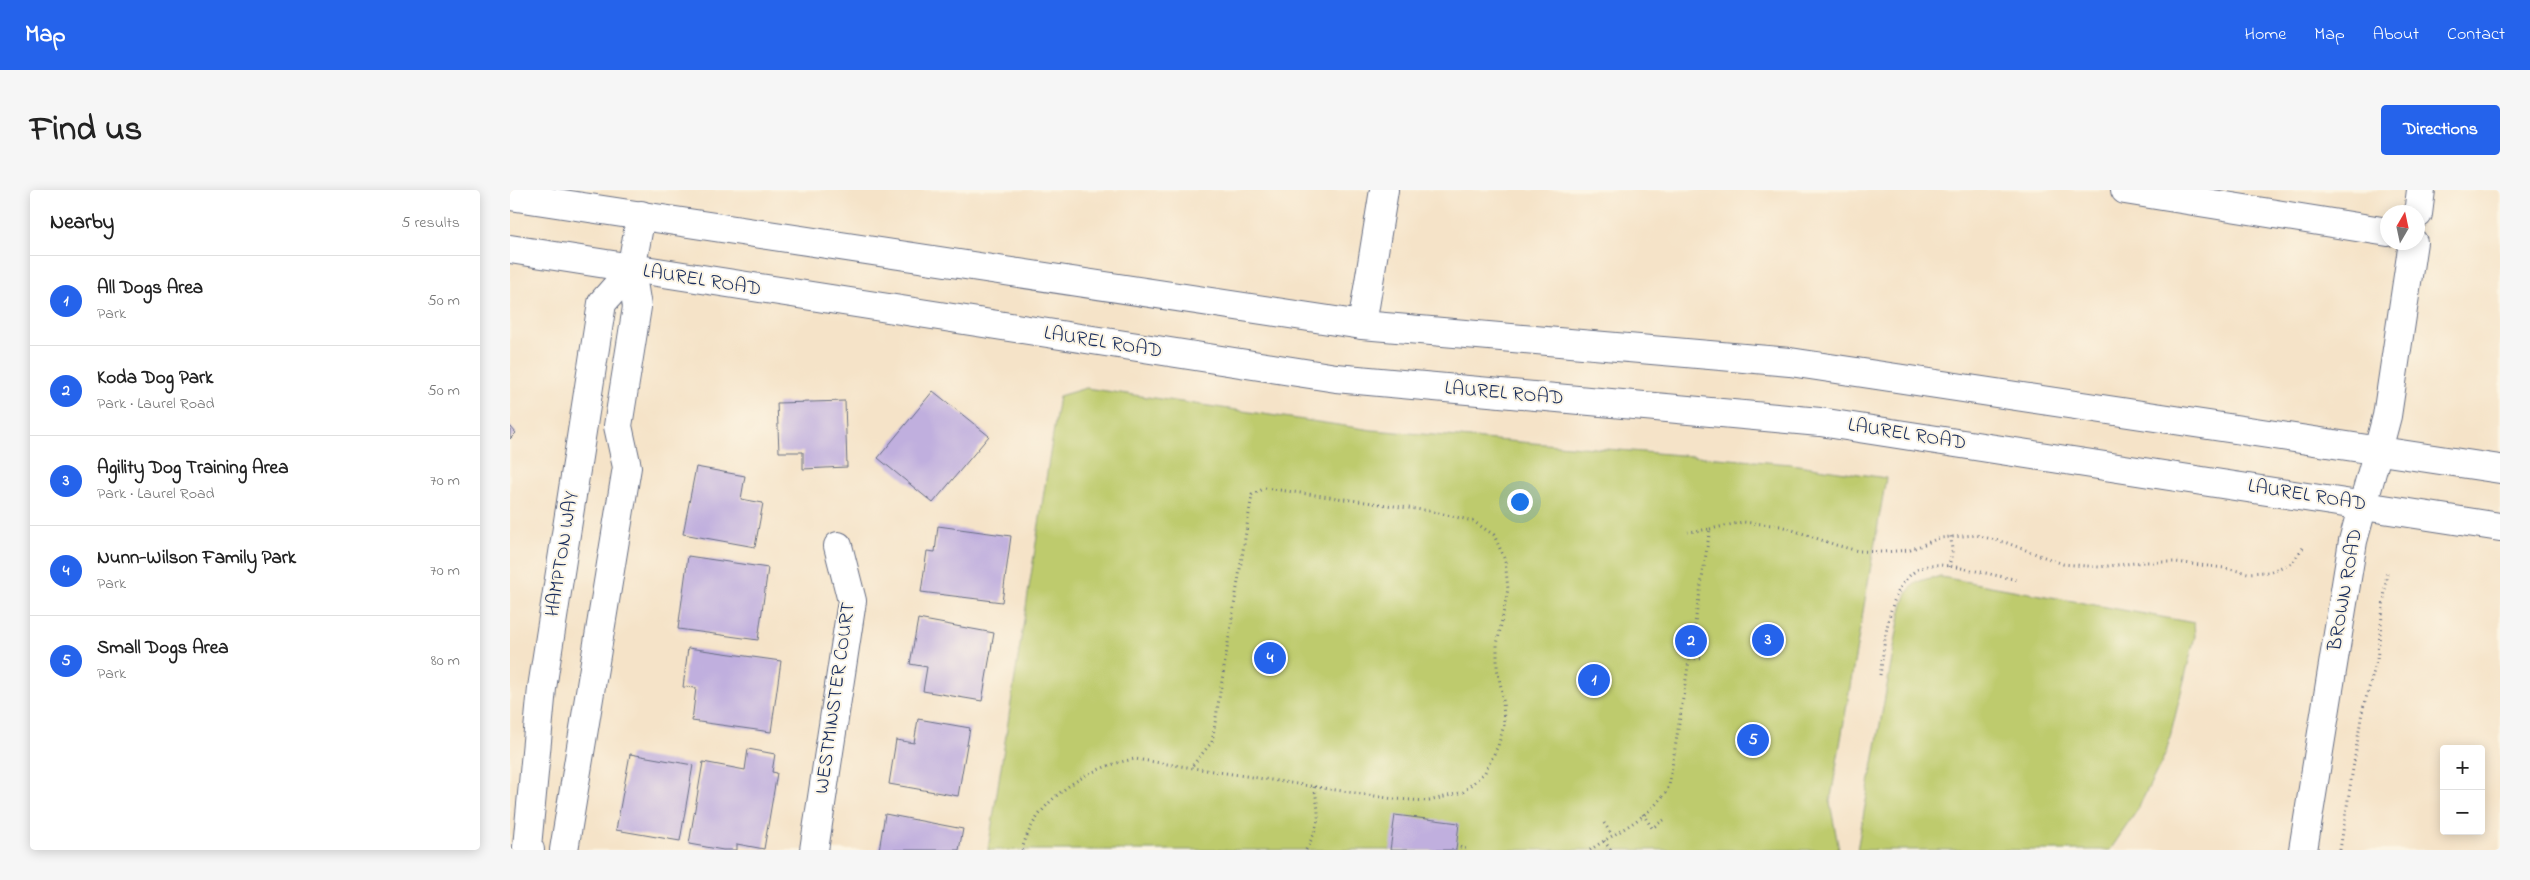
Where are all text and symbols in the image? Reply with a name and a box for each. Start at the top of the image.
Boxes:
text: Map [25,18,66,53]
text: Home [2245,22,2286,48]
text: Map [2314,22,2345,48]
text: About [2373,22,2419,48]
text: Contact [2447,22,2505,48]
text: Find us [30,105,142,156]
button: Directions [2381,105,2500,155]
north arrow [2380,205,2425,250]
text: Nearby [50,208,114,238]
text: 5 results [401,211,460,235]
street label: LAUREL ROAD [641,257,763,305]
text: All Dogs Area [97,275,203,302]
text: 1 [63,289,69,313]
text: 50 m [428,289,460,313]
text: Park [97,302,126,326]
street label: LAUREL ROAD [1042,319,1164,367]
text: Koda Dog Park [97,365,213,392]
street label: LAUREL ROAD [1443,374,1565,414]
text: 2 [62,379,70,403]
text: 50 m [428,379,460,403]
text: Park · Laurel Road [97,392,215,416]
street label: LAUREL ROAD [1846,411,1968,459]
text: Agility Dog Training Area [97,455,288,482]
text: 3 [63,469,69,493]
text: 70 m [430,469,460,493]
street label: LAUREL ROAD [2246,472,2368,520]
text: Park · Laurel Road [97,482,215,506]
street label: HAMPTON WAY [539,489,587,619]
your location [1507,489,1533,515]
street label: BROWN ROAD [2321,527,2371,654]
text: Nunn-Wilson Family Park [97,545,296,572]
text: 4 [63,559,69,583]
text: 70 m [430,559,460,583]
text: Park [97,572,126,596]
street label: WESTMINSTER COURT [808,600,864,796]
pin: 3 [1752,621,1784,659]
pin: 2 [1675,622,1707,660]
text: Small Dogs Area [97,635,229,662]
pin: 4 [1254,639,1286,677]
text: 5 [61,649,71,673]
text: 80 m [431,649,460,673]
pin: 1 [1578,661,1610,699]
text: Park [97,662,126,686]
pin: 5 [1737,721,1769,759]
map controls [2440,745,2485,835]
button: + [2440,745,2485,790]
button: − [2440,790,2485,835]

